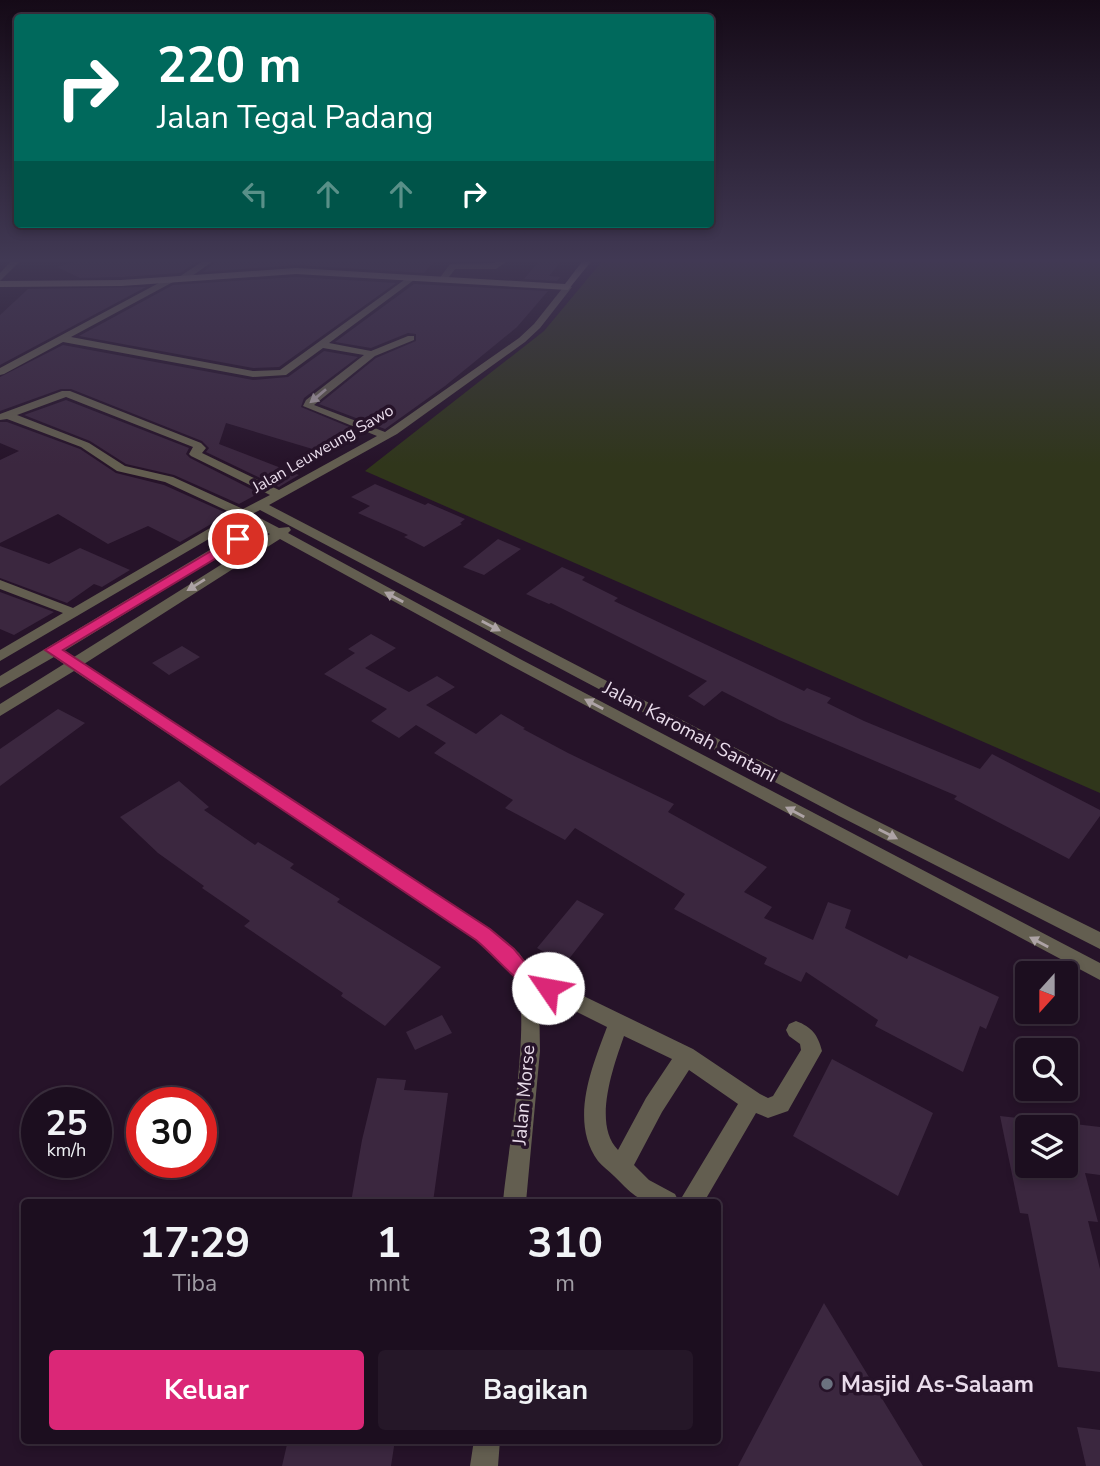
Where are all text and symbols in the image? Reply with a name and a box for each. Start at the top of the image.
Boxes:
text: 220 m [157,32,301,99]
icon: right [42,42,133,133]
text: Jalan Tegal Padang [157,96,433,139]
icon: left [236,175,274,213]
icon: ahead [309,175,347,213]
icon: ahead [382,175,420,213]
icon: right [455,175,493,213]
one-way arrow [309,388,327,404]
street label: Jalan Leuweung Sawo [247,399,398,499]
pin [208,509,268,569]
icon: arrive [219,520,257,558]
one-way arrow [186,579,206,592]
one-way arrow [384,591,404,603]
one-way arrow [482,620,502,632]
street label: Jalan Karomah Santani [598,675,781,789]
one-way arrow [584,699,604,710]
one-way arrow [785,806,805,817]
one-way arrow [878,828,898,839]
one-way arrow [1029,936,1049,947]
position arrow [511,951,585,1025]
north arrow [1015,961,1078,1024]
map controls [1015,961,1078,1178]
button: search [1015,1038,1078,1101]
street label: Jalan Morse [507,1044,541,1147]
speed limit sign: 30 [126,1087,217,1178]
text: 25 [45,1100,88,1147]
button: layers [1015,1115,1078,1178]
text: km/h [47,1138,86,1162]
text: 17:29 [139,1215,250,1272]
text: 1 [376,1215,401,1272]
text: 310 [527,1215,603,1272]
text: Tiba [172,1268,217,1299]
text: mnt [368,1268,409,1299]
text: m [555,1268,575,1299]
button: Keluar [49,1350,364,1430]
button: Bagikan [378,1350,693,1430]
place label: Masjid As-Salaam [841,1369,1034,1400]
marker: Masjid As-Salaam [819,1376,835,1392]

